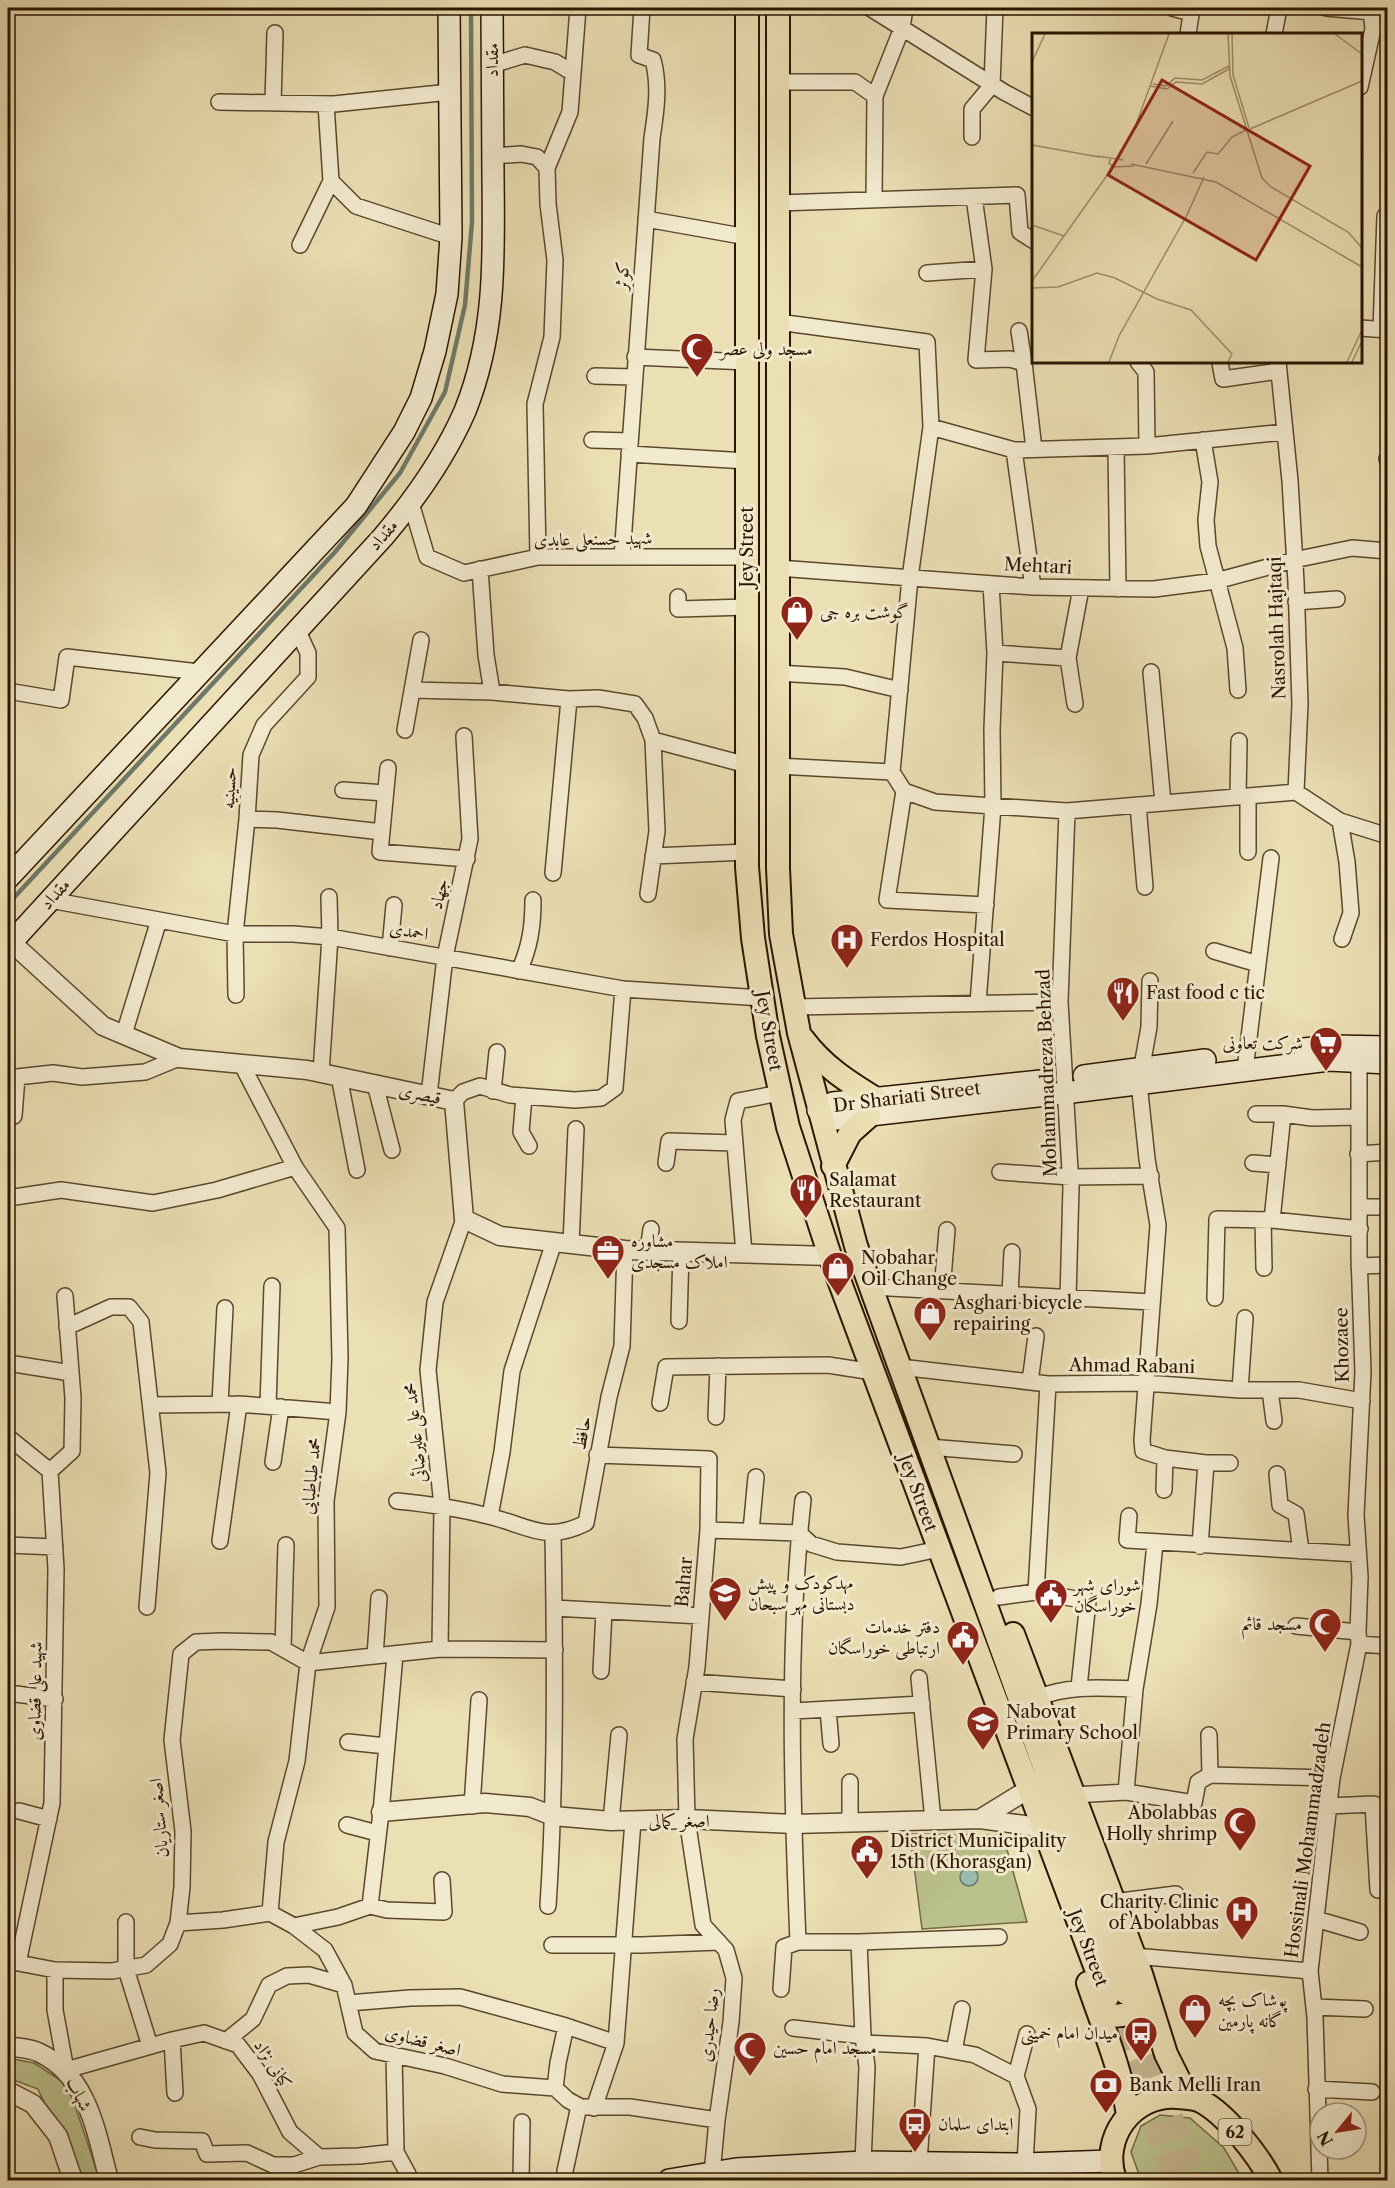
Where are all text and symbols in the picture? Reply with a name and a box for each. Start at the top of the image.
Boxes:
inset map [1032,33,1362,363]
street label: مقداد [481,43,503,77]
street label: کوثر [610,261,634,293]
mosque icon: مسجد ولی عصر [679,331,715,378]
place label: مسجد ولی عصر [718,338,813,361]
street label: Jey Street [736,506,758,591]
street label: مقداد [363,515,403,555]
street label: شهید حسنعلی عابدی [534,527,652,553]
street label: Mehtari [1003,553,1073,579]
street label: Nasrolah Hajtaqi [1263,556,1290,700]
shop icon: گوشت بره جی [779,594,815,641]
place label: گوشت بره جی [820,601,909,623]
street label: حسینیه [217,766,241,810]
street label: مقداد [35,874,75,914]
street label: جهاد [425,876,453,912]
street label: احمدی [388,917,430,945]
hospital icon: Ferdos Hospital [829,922,865,969]
place label: Ferdos Hospital [870,929,1005,951]
street label: Mohammadreza Behzad [1032,969,1062,1177]
restaurant icon: Fast food c tic [1105,975,1141,1022]
place label: Fast food c tic [1146,982,1265,1004]
street label: Jey Street [751,986,787,1073]
supermarket icon: شرکت تعاونی [1308,1025,1344,1072]
place label: شرکت تعاونی [1222,1032,1303,1055]
street label: Dr Shariati Street [832,1077,983,1117]
street label: قیصری [397,1079,443,1110]
place label: Salamat Restaurant [829,1169,922,1212]
restaurant icon: Salamat Restaurant [788,1172,824,1219]
place label: مشاوره املاک مسجدی [631,1230,728,1273]
office icon: مشاوره املاک مسجدی [590,1233,626,1280]
place label: Nobahar Oil Change [861,1247,957,1290]
shop icon: Nobahar Oil Change [820,1250,856,1297]
place label: Asghari bicycle repairing [952,1292,1082,1335]
shop icon: Asghari bicycle repairing [912,1295,948,1342]
street label: Khozaee [1330,1307,1354,1383]
street label: Ahmad Rabani [1068,1354,1196,1378]
street label: محمد علی علیرضائی [399,1382,433,1484]
street label: حافظ [568,1414,596,1452]
street label: محمد طباطبایی [296,1437,327,1516]
street label: Jey Street [893,1448,942,1535]
street label: Bahar [671,1556,697,1608]
place label: مهدکودک و پیش دبستانی مهر سبحان [748,1572,855,1616]
place label: شورای شهر خوراسگان [1072,1574,1141,1617]
school or university icon: مهدکودک و پیش دبستانی مهر سبحان [707,1575,743,1622]
public building icon: شورای شهر خوراسگان [1033,1577,1069,1624]
mosque icon: مسجد قائم [1307,1606,1343,1653]
place label: مسجد قائم [1242,1613,1302,1640]
place label: دفتر خدمات ارتباطی خوراسگان [828,1616,940,1660]
public building icon: دفتر خدمات ارتباطی خوراسگان [945,1619,981,1666]
street label: شهید علی قضاوی [23,1641,49,1741]
place label: Nabovat Primary School [1006,1701,1138,1744]
school or university icon: Nabovat Primary School [965,1704,1001,1751]
street label: Hossinali Mohammadzadeh [1281,1721,1335,1959]
street label: اصغر ستاریان [145,1777,174,1859]
place label: Abolabbas Holly shrimp [1106,1802,1217,1845]
mosque icon: Abolabbas Holly shrimp [1222,1805,1258,1852]
street label: اصغر کمالی [648,1810,710,1833]
place label: District Municipality 15th (Khorasgan) [890,1830,1067,1873]
public building icon: District Municipality 15th (Khorasgan) [849,1833,885,1880]
place label: Charity Clinic of Abolabbas [1100,1891,1219,1934]
hospital icon: Charity Clinic of Abolabbas [1224,1894,1260,1941]
street label: Jey Street [1062,1903,1113,1990]
street label: رضا حیدری [694,1987,724,2063]
place label: پوشاک بچه گانه پارمین [1218,1989,1288,2034]
shop icon: پوشاک بچه گانه پارمین [1177,1992,1213,2039]
bus stop icon: میدان امام خمینی [1123,2015,1159,2062]
street label: اصغر قضاوی [383,2021,463,2062]
place label: میدان امام خمینی [1021,2022,1118,2049]
mosque icon: مسجد امام حسین [732,2030,768,2077]
street label: کیانی نژاد [249,2035,297,2093]
place label: مسجد امام حسین [773,2037,877,2064]
bank icon: Bank Melli Iran [1088,2067,1124,2114]
street label: شهاب [60,2073,97,2115]
place label: Bank Melli Iran [1129,2074,1261,2096]
north arrow [1308,2101,1368,2161]
bus stop icon: ابتدای سلمان [897,2106,933,2153]
place label: ابتدای سلمان [938,2113,1013,2135]
road number: 62 [1218,2119,1252,2145]
text: N [1313,2127,1337,2150]

